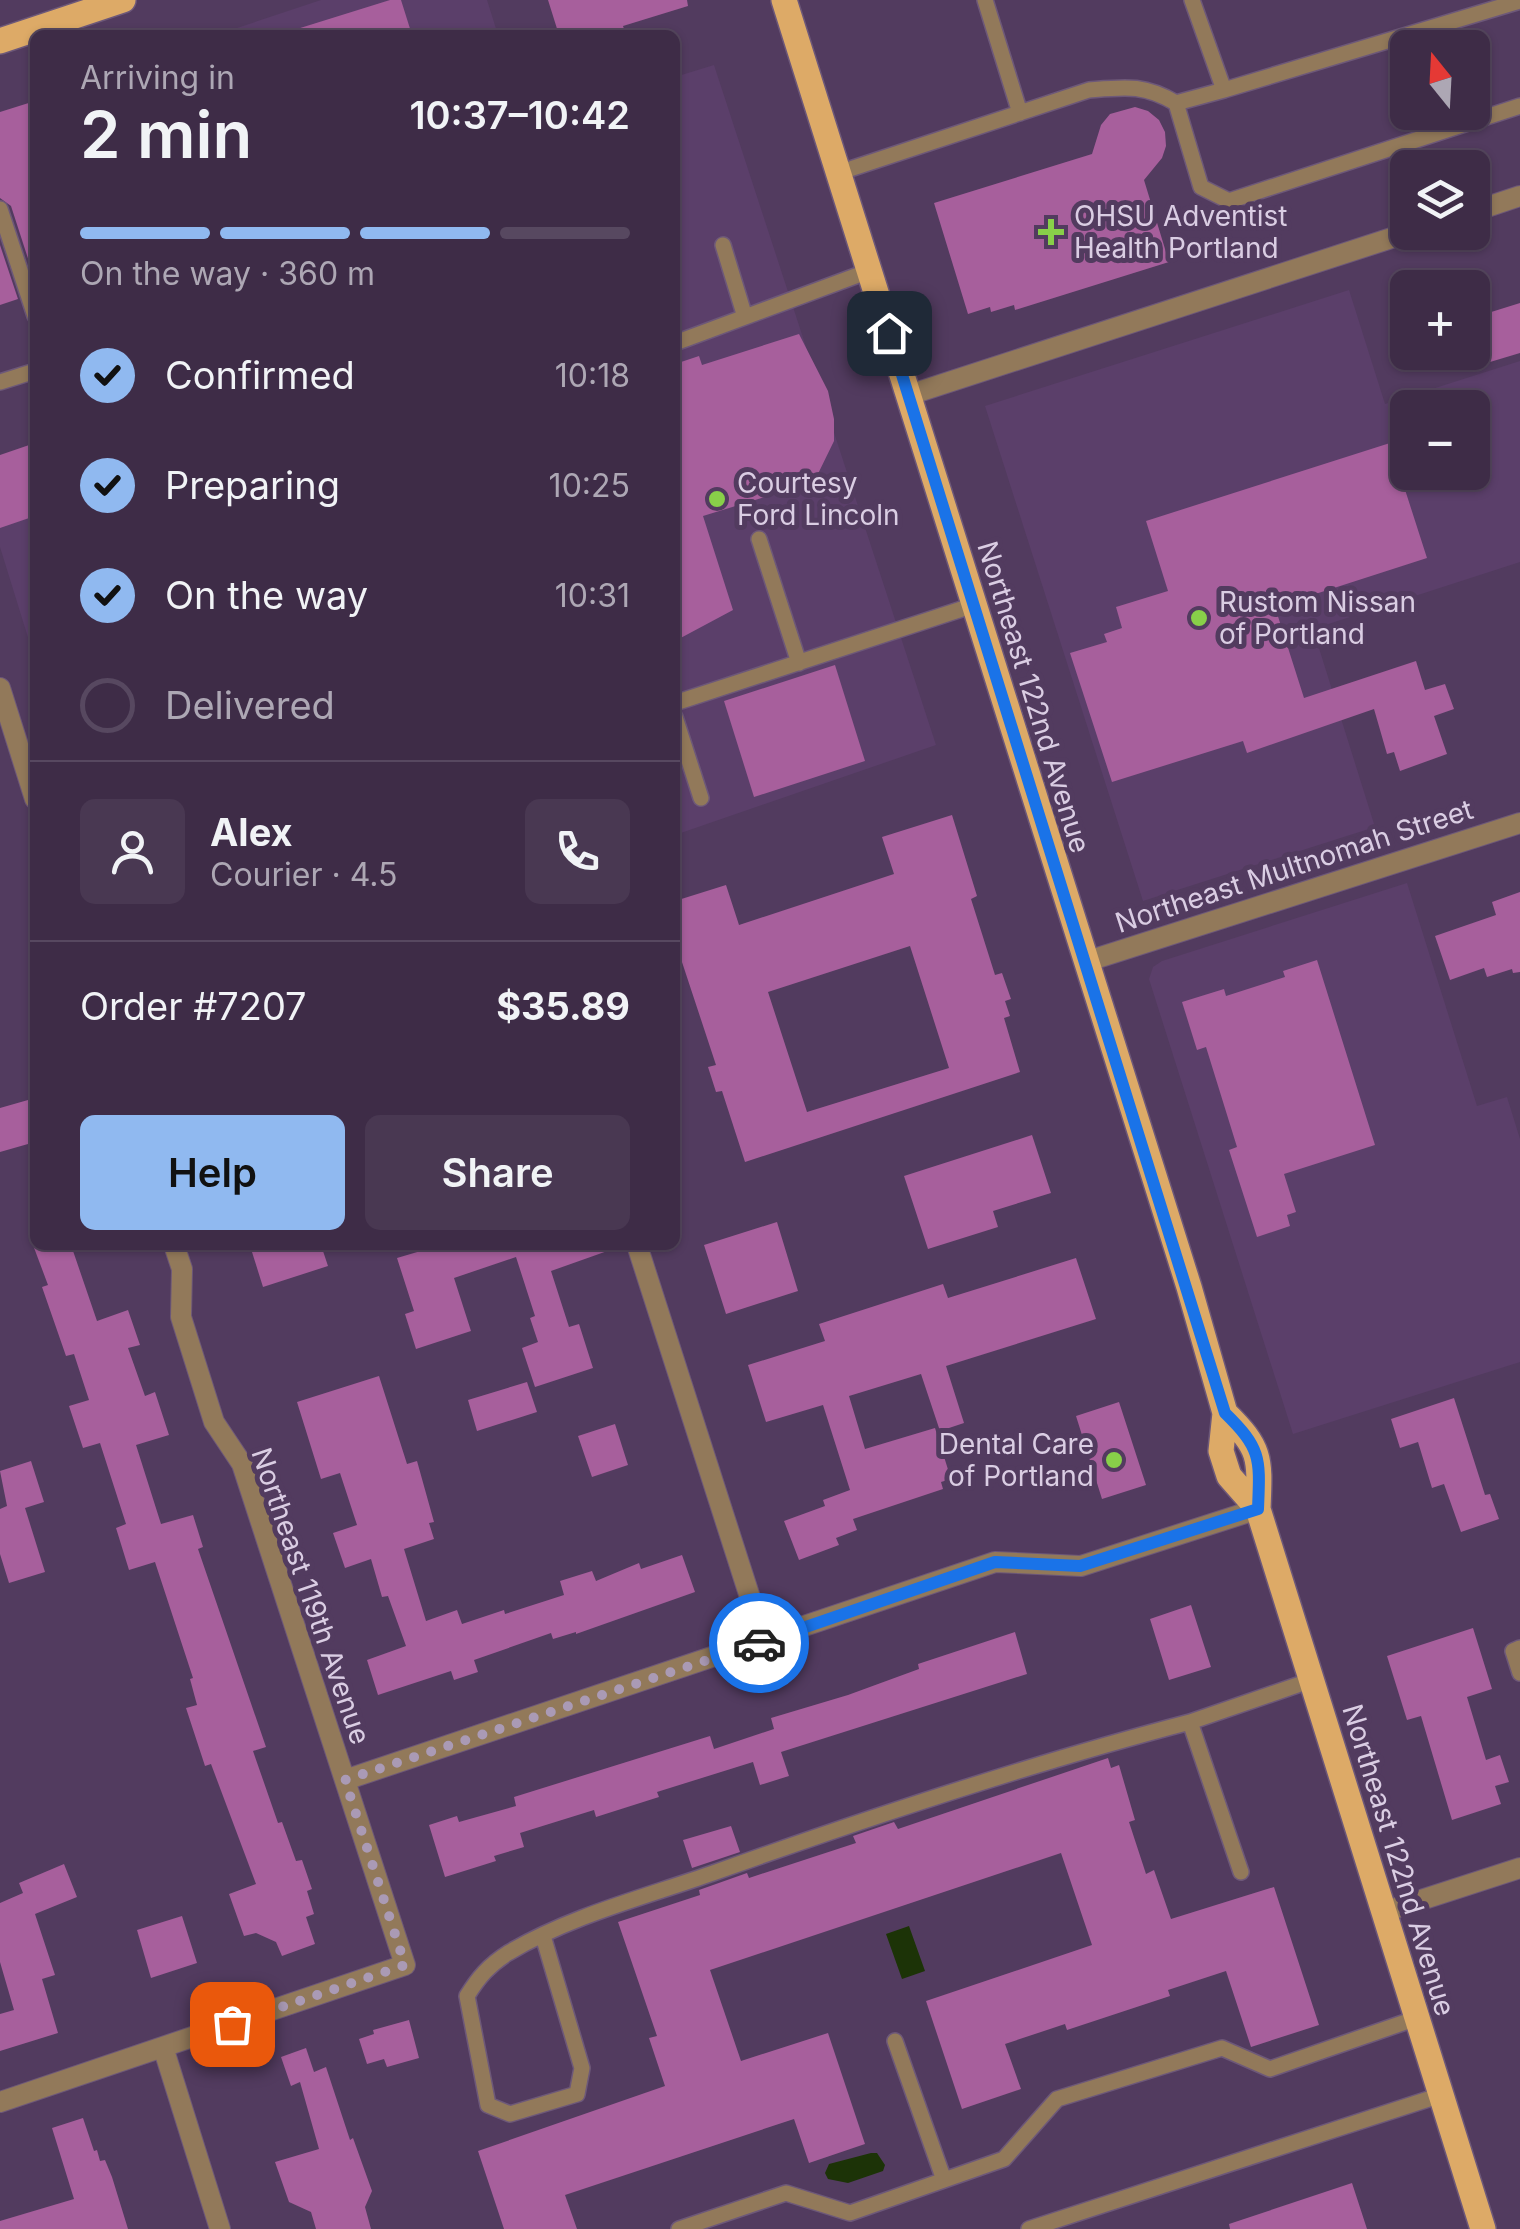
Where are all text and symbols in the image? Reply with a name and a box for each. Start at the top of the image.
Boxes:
north arrow [1390,30,1490,130]
map controls [1390,30,1490,490]
text: Arriving in [80,58,235,97]
text: 10:37–10:42 [409,92,630,138]
text: 2 min [80,95,252,174]
button: layers [1390,150,1490,250]
place label: OHSU Adventist Health Portland [1074,199,1287,265]
marker: OHSU Adventist Health Portland [1038,219,1064,245]
text: On the way · 360 m [80,254,375,293]
button: + [1390,270,1490,370]
pin [847,291,932,376]
icon: home [862,306,917,361]
icon: check [80,348,135,403]
text: Confirmed [165,352,355,398]
text: 10:18 [555,356,630,395]
button: − [1390,390,1490,490]
icon: check [80,458,135,513]
text: Preparing [165,462,340,508]
text: 10:25 [549,466,630,505]
place label: Courtesy Ford Lincoln [737,466,900,532]
marker: Courtesy Ford Lincoln [706,488,728,510]
street label: Northeast 122nd Avenue [970,537,1098,857]
icon: check [80,568,135,623]
text: On the way [165,572,368,618]
text: 10:31 [555,576,630,615]
place label: Rustom Nissan of Portland [1219,585,1416,651]
marker: Rustom Nissan of Portland [1188,607,1210,629]
text: Delivered [165,682,335,728]
street label: Northeast Multnomah Street [1111,792,1477,940]
button: person [80,799,185,904]
button: phone [525,799,630,904]
text: Alex [210,809,293,855]
text: Courier · 4.5 [210,855,398,894]
text: Order #7207 [80,983,307,1029]
text: $35.89 [496,983,630,1029]
button: Help [80,1115,345,1230]
button: Share [365,1115,630,1230]
place label: Dental Care of Portland [939,1427,1094,1493]
street label: Northeast 119th Avenue [244,1443,378,1749]
marker: Dental Care of Portland [1103,1449,1125,1471]
courier [709,1593,809,1693]
icon: car [732,1616,787,1671]
street label: Northeast 122nd Avenue [1335,1700,1463,2020]
pin [190,1982,275,2067]
icon: bag [205,1997,260,2052]

